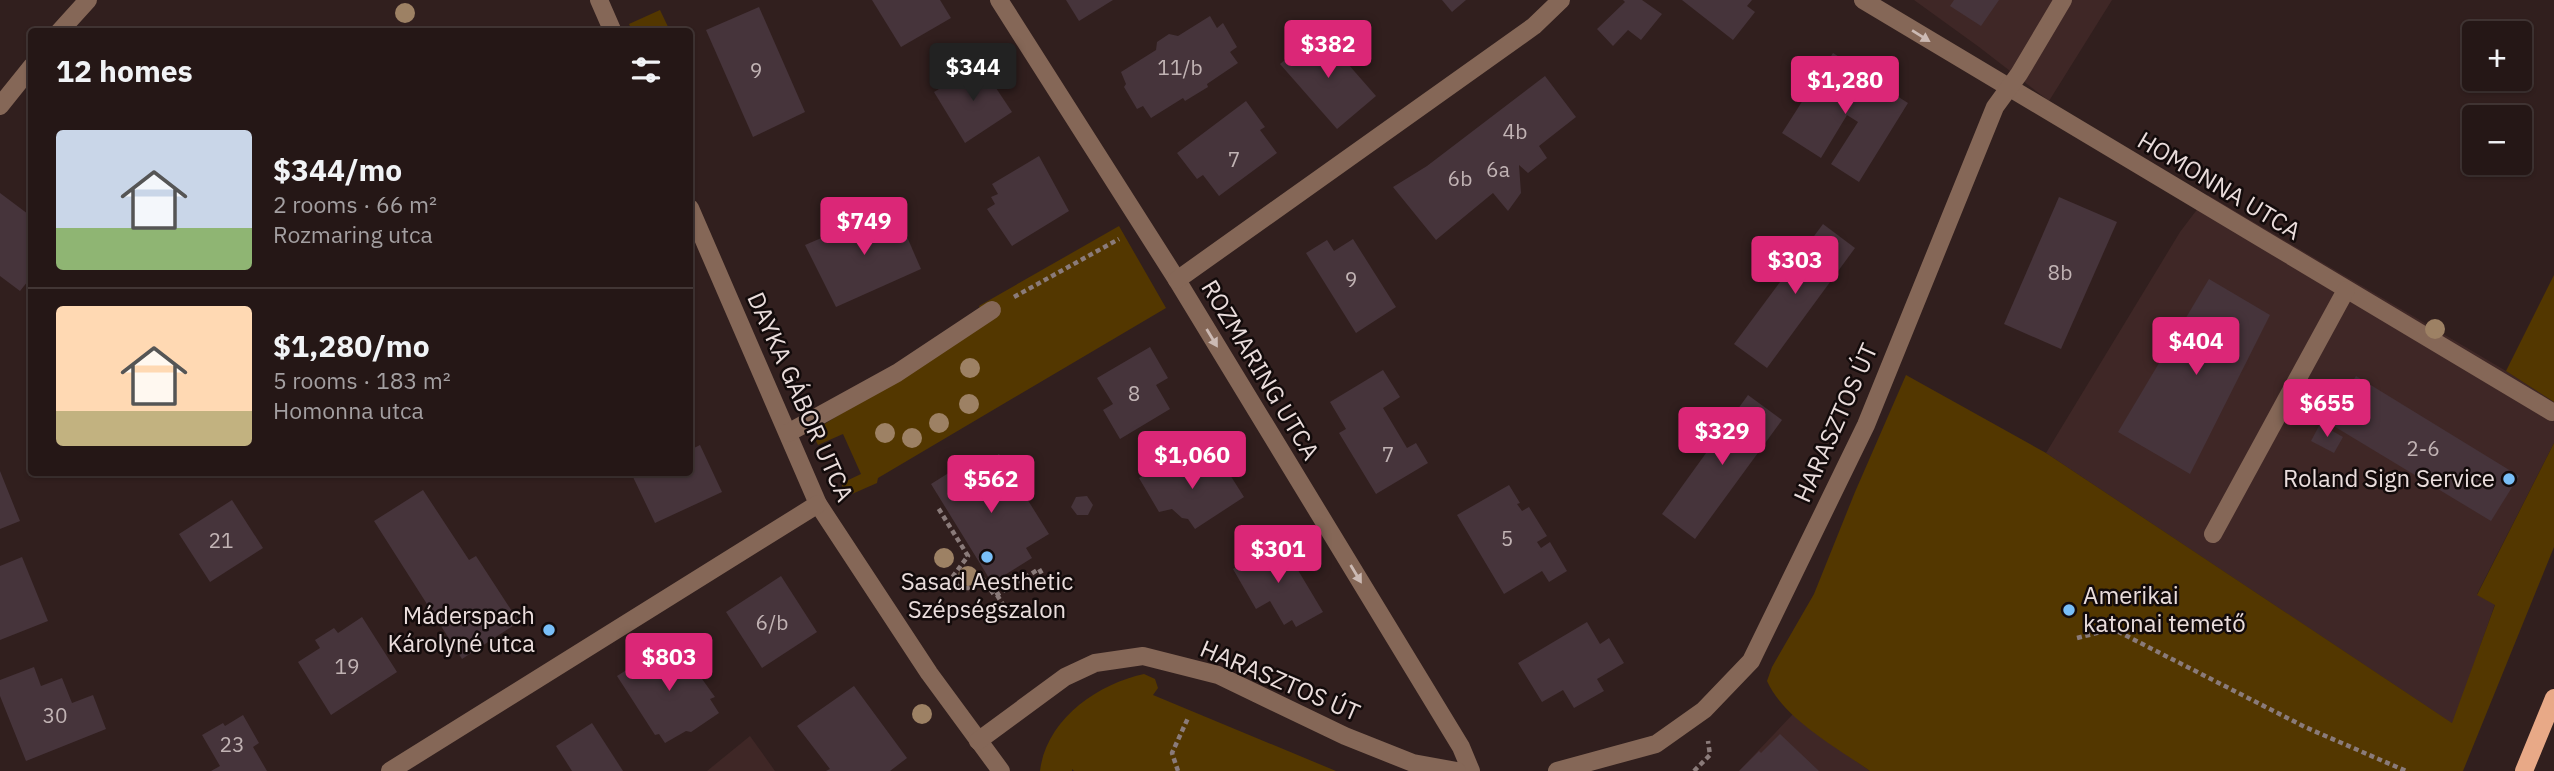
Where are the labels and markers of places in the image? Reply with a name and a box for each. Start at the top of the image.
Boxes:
pin: $382 [1287,20,1369,80]
pin: $344 [932,43,1014,103]
pin: $1,280 [1788,57,1902,116]
pin: $749 [823,198,905,257]
pin: $303 [1754,236,1836,296]
pin: $404 [2155,318,2237,377]
pin: $655 [2286,380,2368,439]
pin: $329 [1681,407,1763,467]
pin: $1,060 [1135,432,1249,491]
pin: $562 [950,456,1032,515]
place label: Roland Sign Service [2283,462,2495,494]
marker: Roland Sign Service [2501,471,2517,487]
pin: $301 [1237,526,1319,585]
marker: Sasad Aesthetic Szépségszalon [979,549,995,565]
place label: Sasad Aesthetic Szépségszalon [901,565,1073,625]
place label: Amerikai katonai temető [2083,579,2246,639]
place label: Máderspach Károlyné utca [388,599,535,659]
marker: Amerikai katonai temető [2061,602,2077,618]
marker: Máderspach Károlyné utca [541,622,557,638]
pin: $803 [628,634,710,693]

